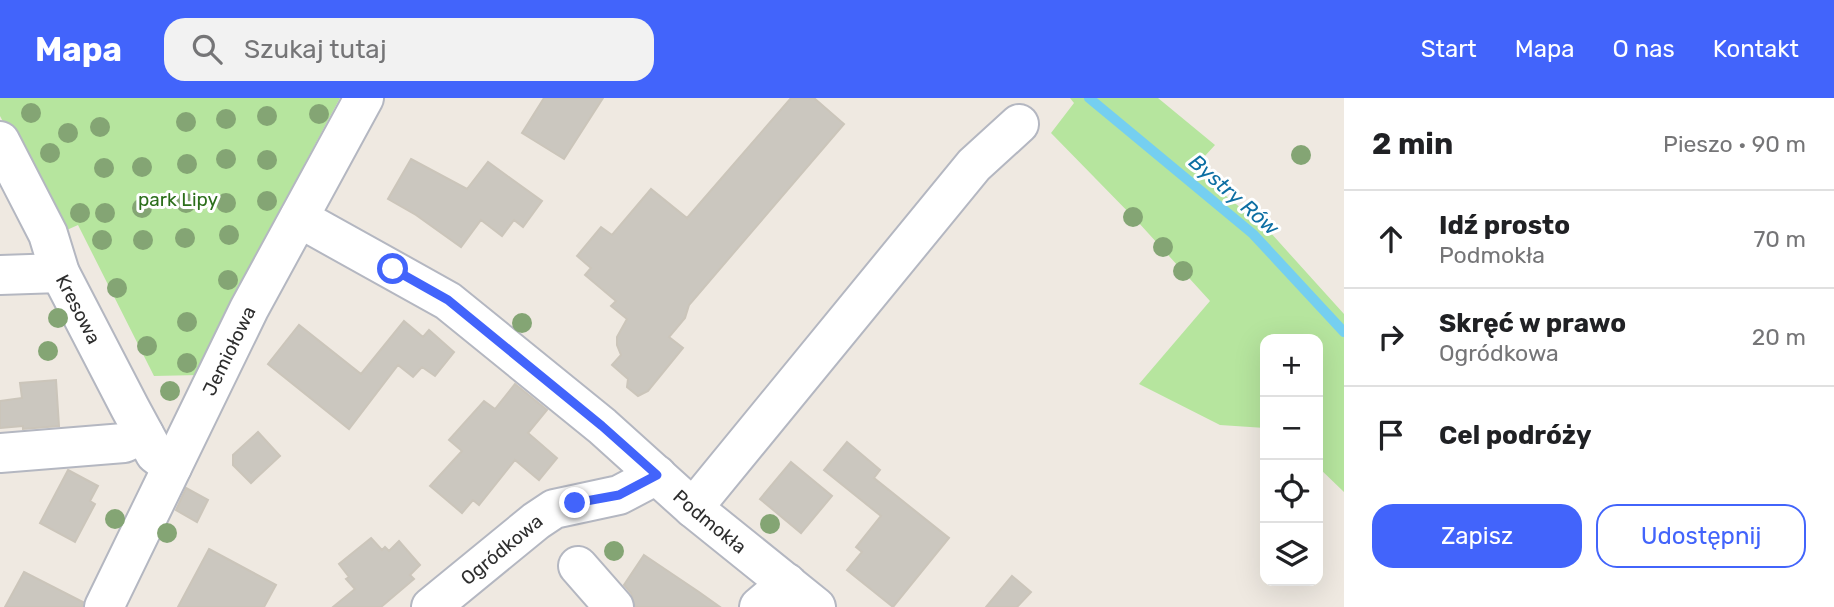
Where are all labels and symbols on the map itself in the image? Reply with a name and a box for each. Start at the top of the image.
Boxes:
water label: Bystry Rów [1184,149,1285,241]
park label: park Lipy [138,188,218,211]
route start [377,253,408,284]
street label: Kresowa [51,271,106,348]
street label: Jemiołowa [198,303,261,399]
street label: Podmokła [668,485,751,558]
route end [559,487,590,518]
street label: Ogródkowa [456,509,547,590]

